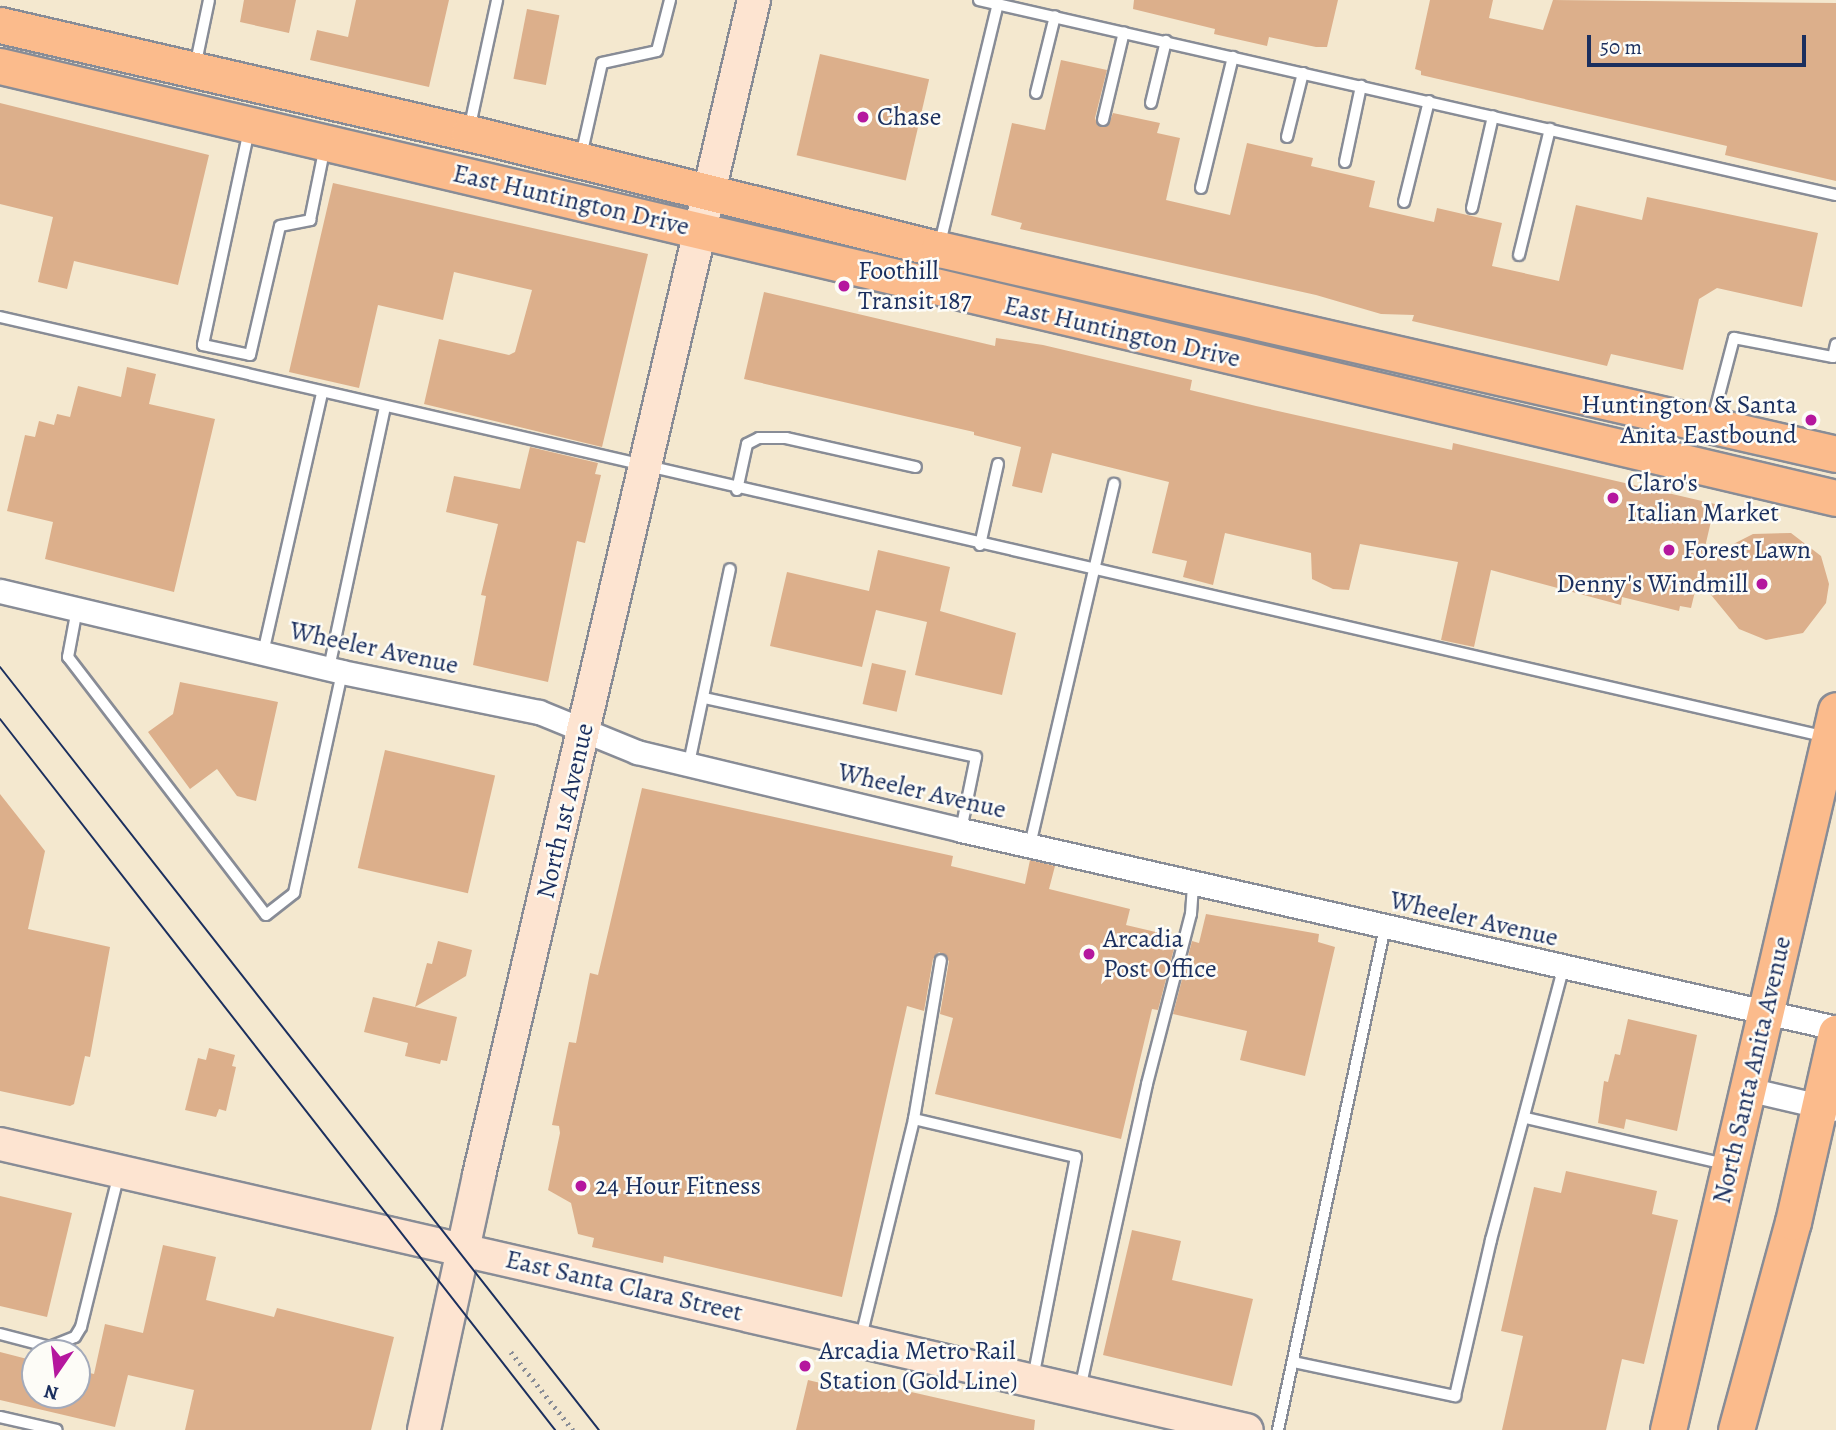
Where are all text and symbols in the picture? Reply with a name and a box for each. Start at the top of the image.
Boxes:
scale bar [1591,21,1810,65]
text: 50 m [1600,33,1642,61]
place label: Chase [877,101,941,133]
marker: Chase [855,109,871,125]
street label: East Huntington Drive [450,158,692,242]
place label: Foothill Transit 187 [858,255,971,316]
marker: Foothill Transit 187 [836,278,852,294]
street label: East Huntington Drive [1001,290,1243,374]
place label: Huntington & Santa Anita Eastbound [1581,389,1797,450]
marker: Huntington & Santa Anita Eastbound [1803,412,1819,428]
place label: Claro's Italian Market [1627,467,1779,528]
marker: Claro's Italian Market [1605,490,1621,506]
place label: Forest Lawn [1683,534,1811,566]
marker: Forest Lawn [1661,542,1677,558]
place label: Denny's Windmill [1556,568,1748,600]
marker: Denny's Windmill [1754,576,1770,592]
street label: Wheeler Avenue [287,615,461,681]
street label: North 1st Avenue [530,720,600,902]
street label: Wheeler Avenue [835,756,1009,826]
street label: Wheeler Avenue [1387,884,1561,954]
place label: Arcadia Post Office [1103,923,1217,984]
street label: North Santa Anita Avenue [1706,933,1798,1207]
marker: Arcadia Post Office [1081,946,1097,962]
place label: 24 Hour Fitness [595,1170,761,1202]
marker: 24 Hour Fitness [573,1178,589,1194]
street label: East Santa Clara Street [502,1244,746,1328]
place label: Arcadia Metro Rail Station (Gold Line) [819,1335,1018,1396]
north arrow [21,1339,91,1409]
marker: Arcadia Metro Rail Station (Gold Line) [797,1358,813,1374]
text: N [42,1378,61,1407]

